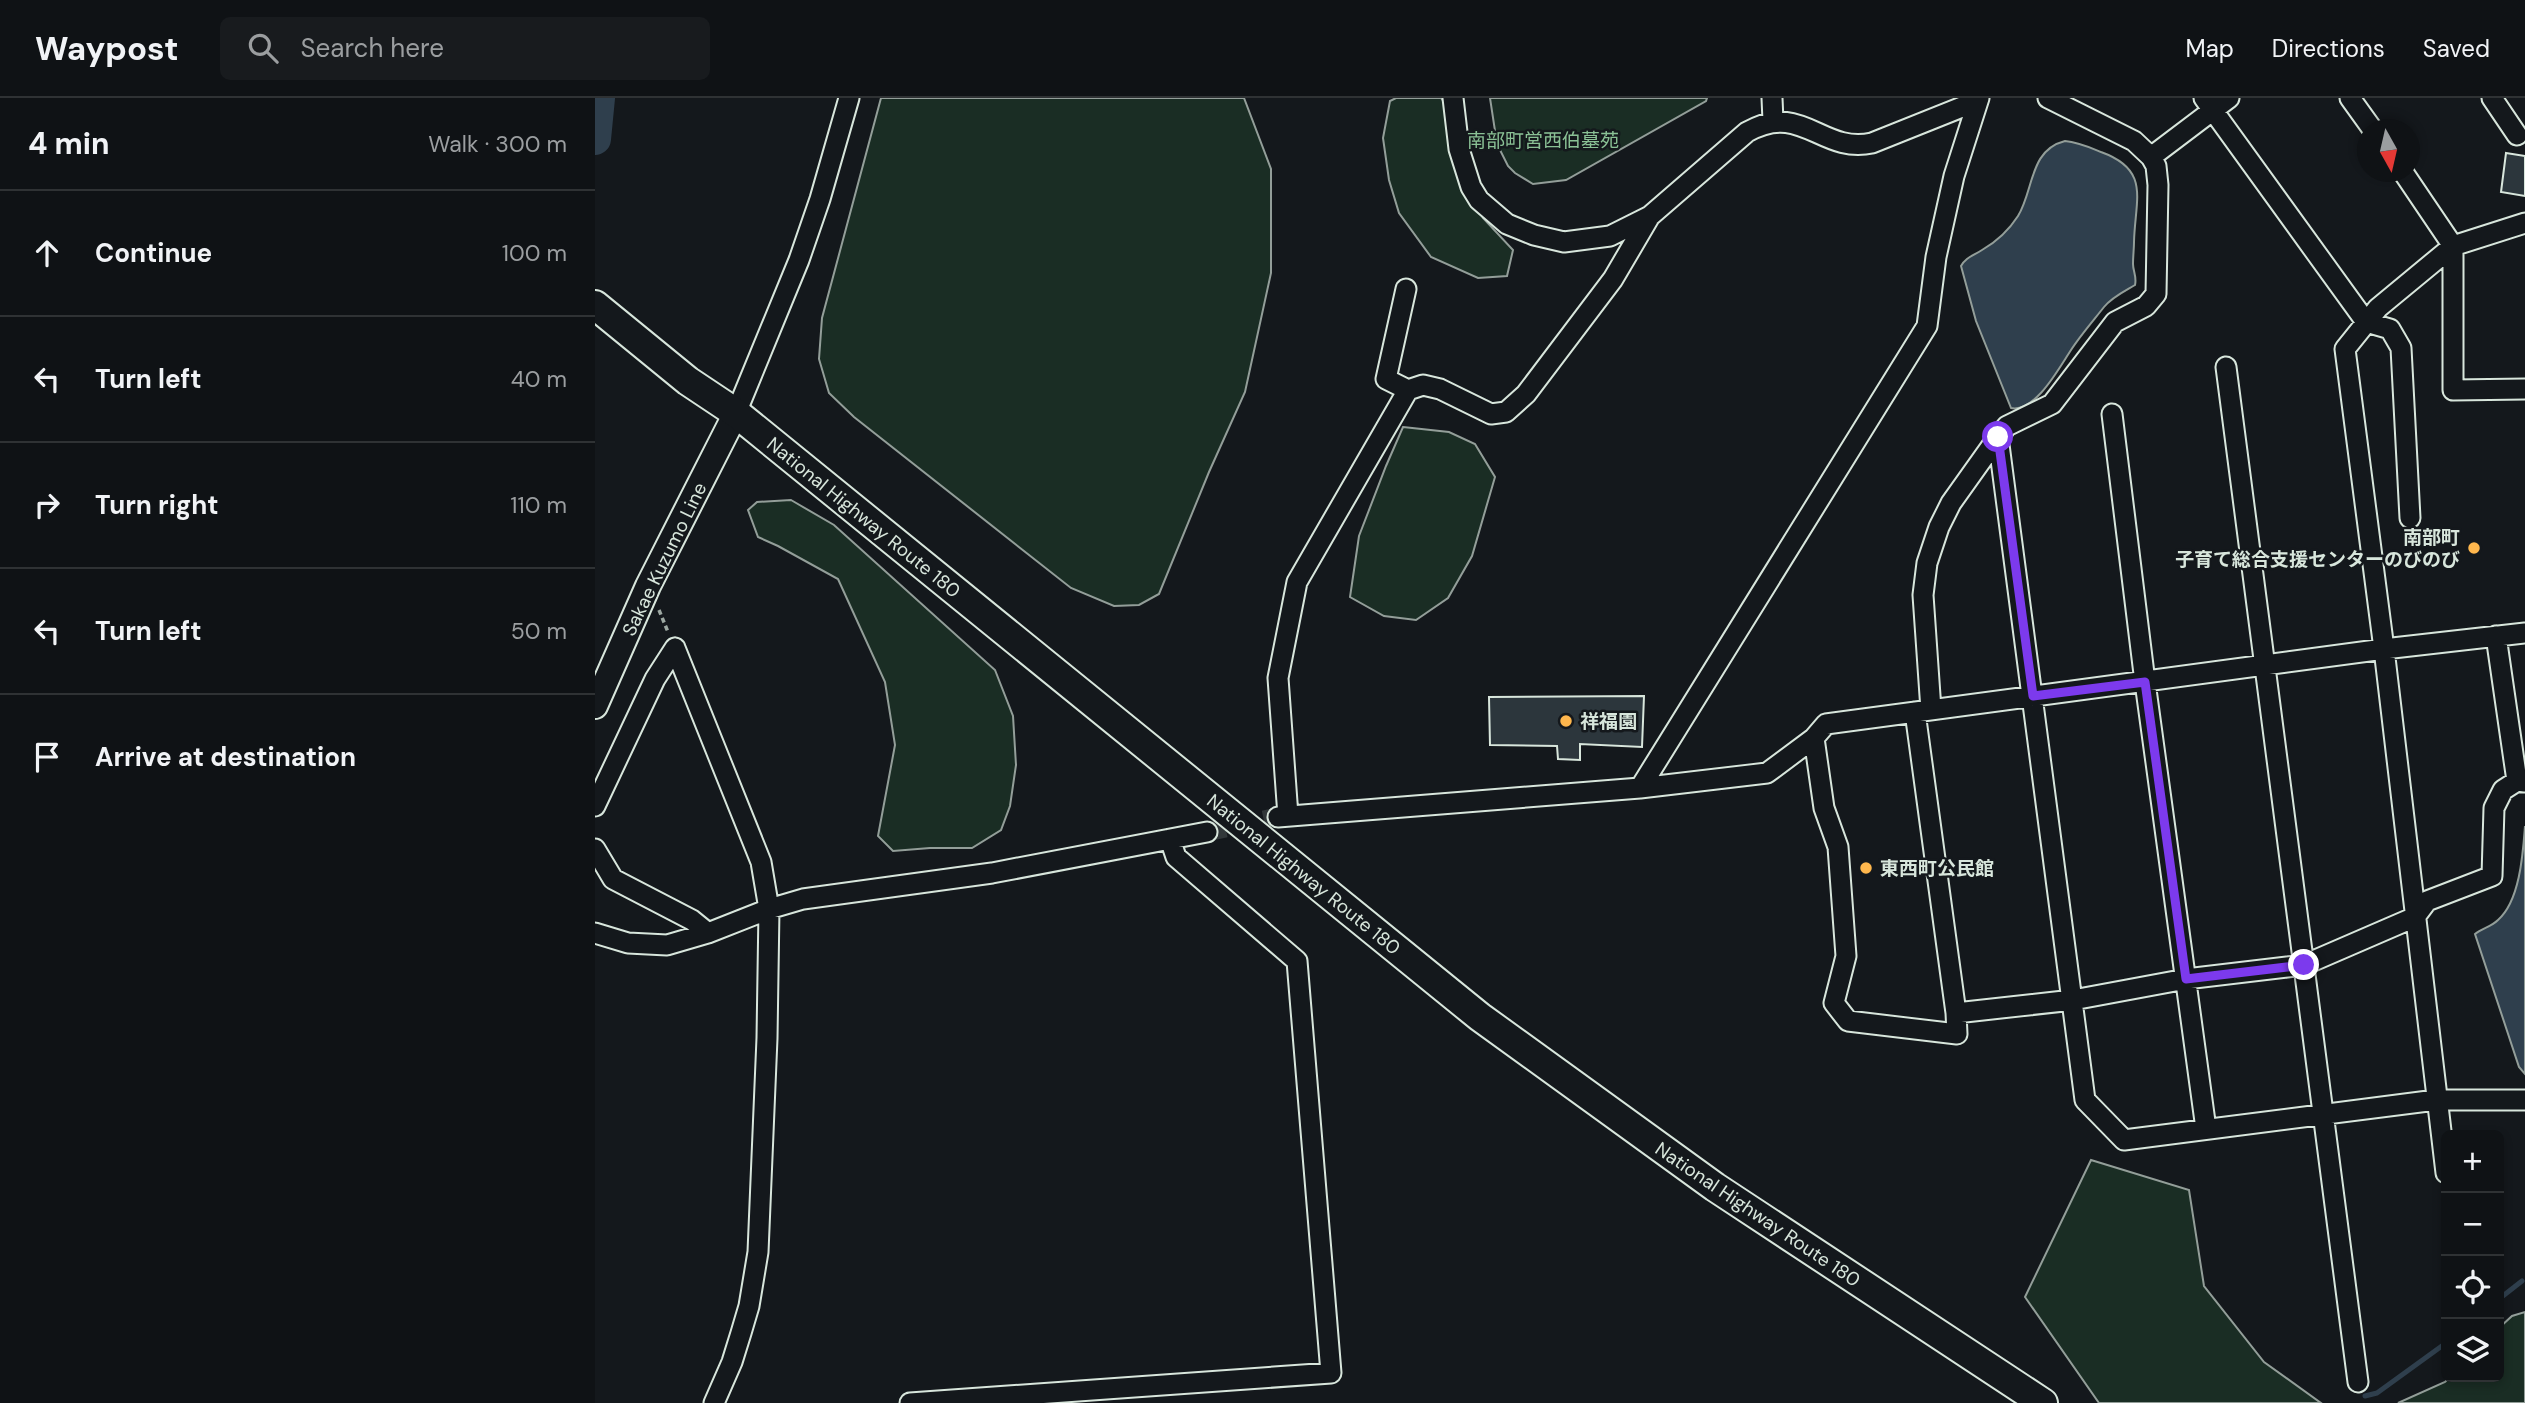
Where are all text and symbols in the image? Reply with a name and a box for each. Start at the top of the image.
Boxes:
search box [220,17,710,80]
text: Waypost [35,27,178,70]
icon: search [244,29,282,67]
text: Search here [300,31,444,65]
text: Map [2186,33,2234,64]
text: Directions [2272,33,2385,64]
text: Saved [2423,33,2490,64]
north arrow [2357,119,2420,182]
text: 4 min [28,124,110,163]
park label: 南部町営西伯墓苑 [1467,128,1619,153]
text: Walk · 300 m [428,129,567,159]
icon: ahead [28,234,66,272]
text: Continue [95,236,212,270]
text: 100 m [502,238,567,268]
icon: left [28,360,66,398]
text: Turn left [95,362,202,396]
text: 40 m [511,364,567,394]
route start [1982,421,2013,452]
street label: National Highway Route 180 [762,431,966,603]
street label: Sakae Kuzumo Line [616,478,712,640]
icon: right [28,486,66,524]
text: Turn right [95,488,219,522]
text: 110 m [510,490,567,520]
place label: 南部町 子育て総合支援センターのびのび [2175,525,2460,572]
marker: 南部町 子育て総合支援センターのびのび [2466,540,2482,556]
icon: left [28,612,66,650]
text: Turn left [95,614,202,648]
text: 50 m [511,616,567,646]
place label: 祥福園 [1580,709,1637,734]
marker: 祥福園 [1558,713,1574,729]
icon: arrive [28,738,66,776]
text: Arrive at destination [95,740,356,774]
street label: National Highway Route 180 [1202,788,1406,960]
place label: 東西町公民館 [1880,856,1994,881]
marker: 東西町公民館 [1858,860,1874,876]
route end [2288,949,2319,980]
map controls [2441,1130,2504,1382]
button: + [2441,1130,2504,1193]
street label: National Highway Route 180 [1650,1136,1865,1293]
button: − [2441,1193,2504,1256]
button: locate [2441,1256,2504,1319]
button: layers [2441,1319,2504,1382]

